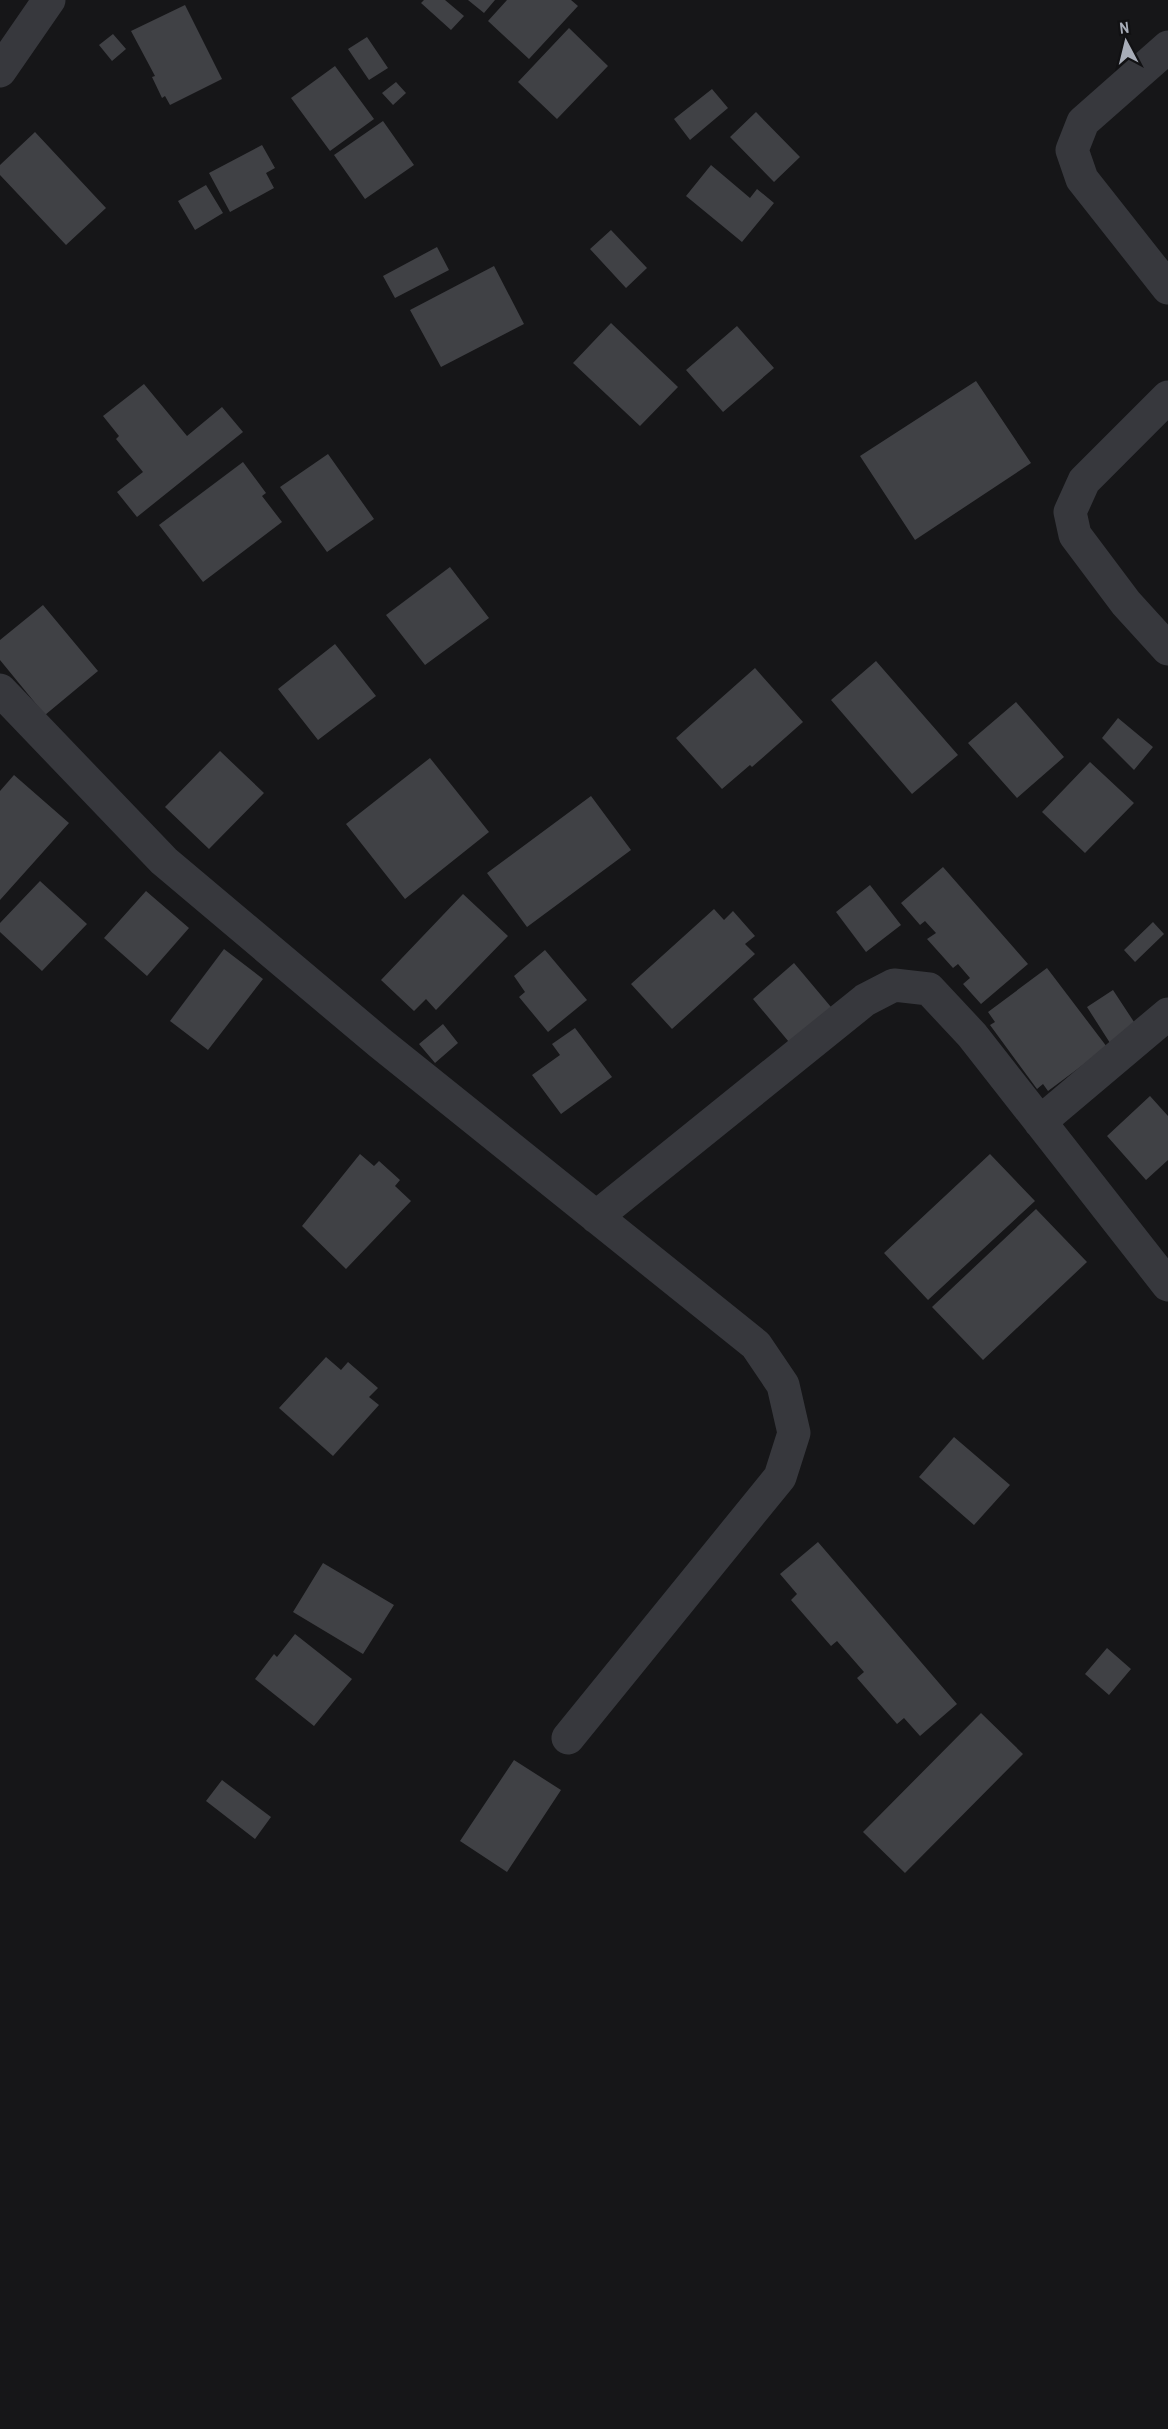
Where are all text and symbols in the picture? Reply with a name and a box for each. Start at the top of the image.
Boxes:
north arrow [1096,12,1156,72]
text: N [1118,16,1130,39]

